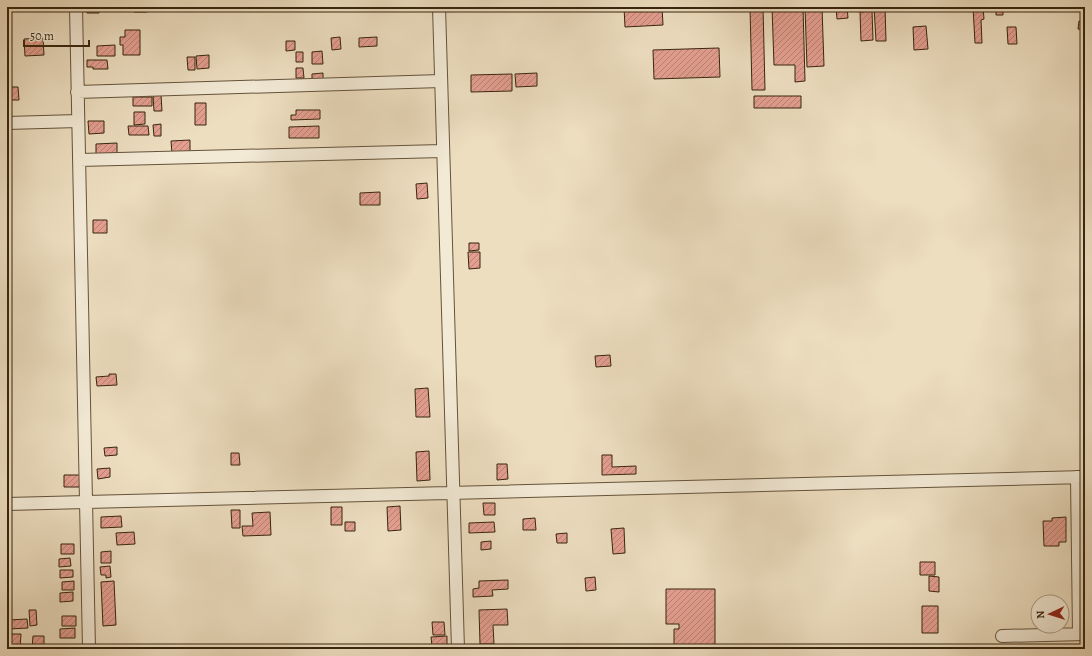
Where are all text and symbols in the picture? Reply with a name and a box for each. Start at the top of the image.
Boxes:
scale bar [24,22,89,48]
text: 50 m [30,28,54,44]
north arrow [1030,594,1070,634]
text: N [1033,610,1048,619]

